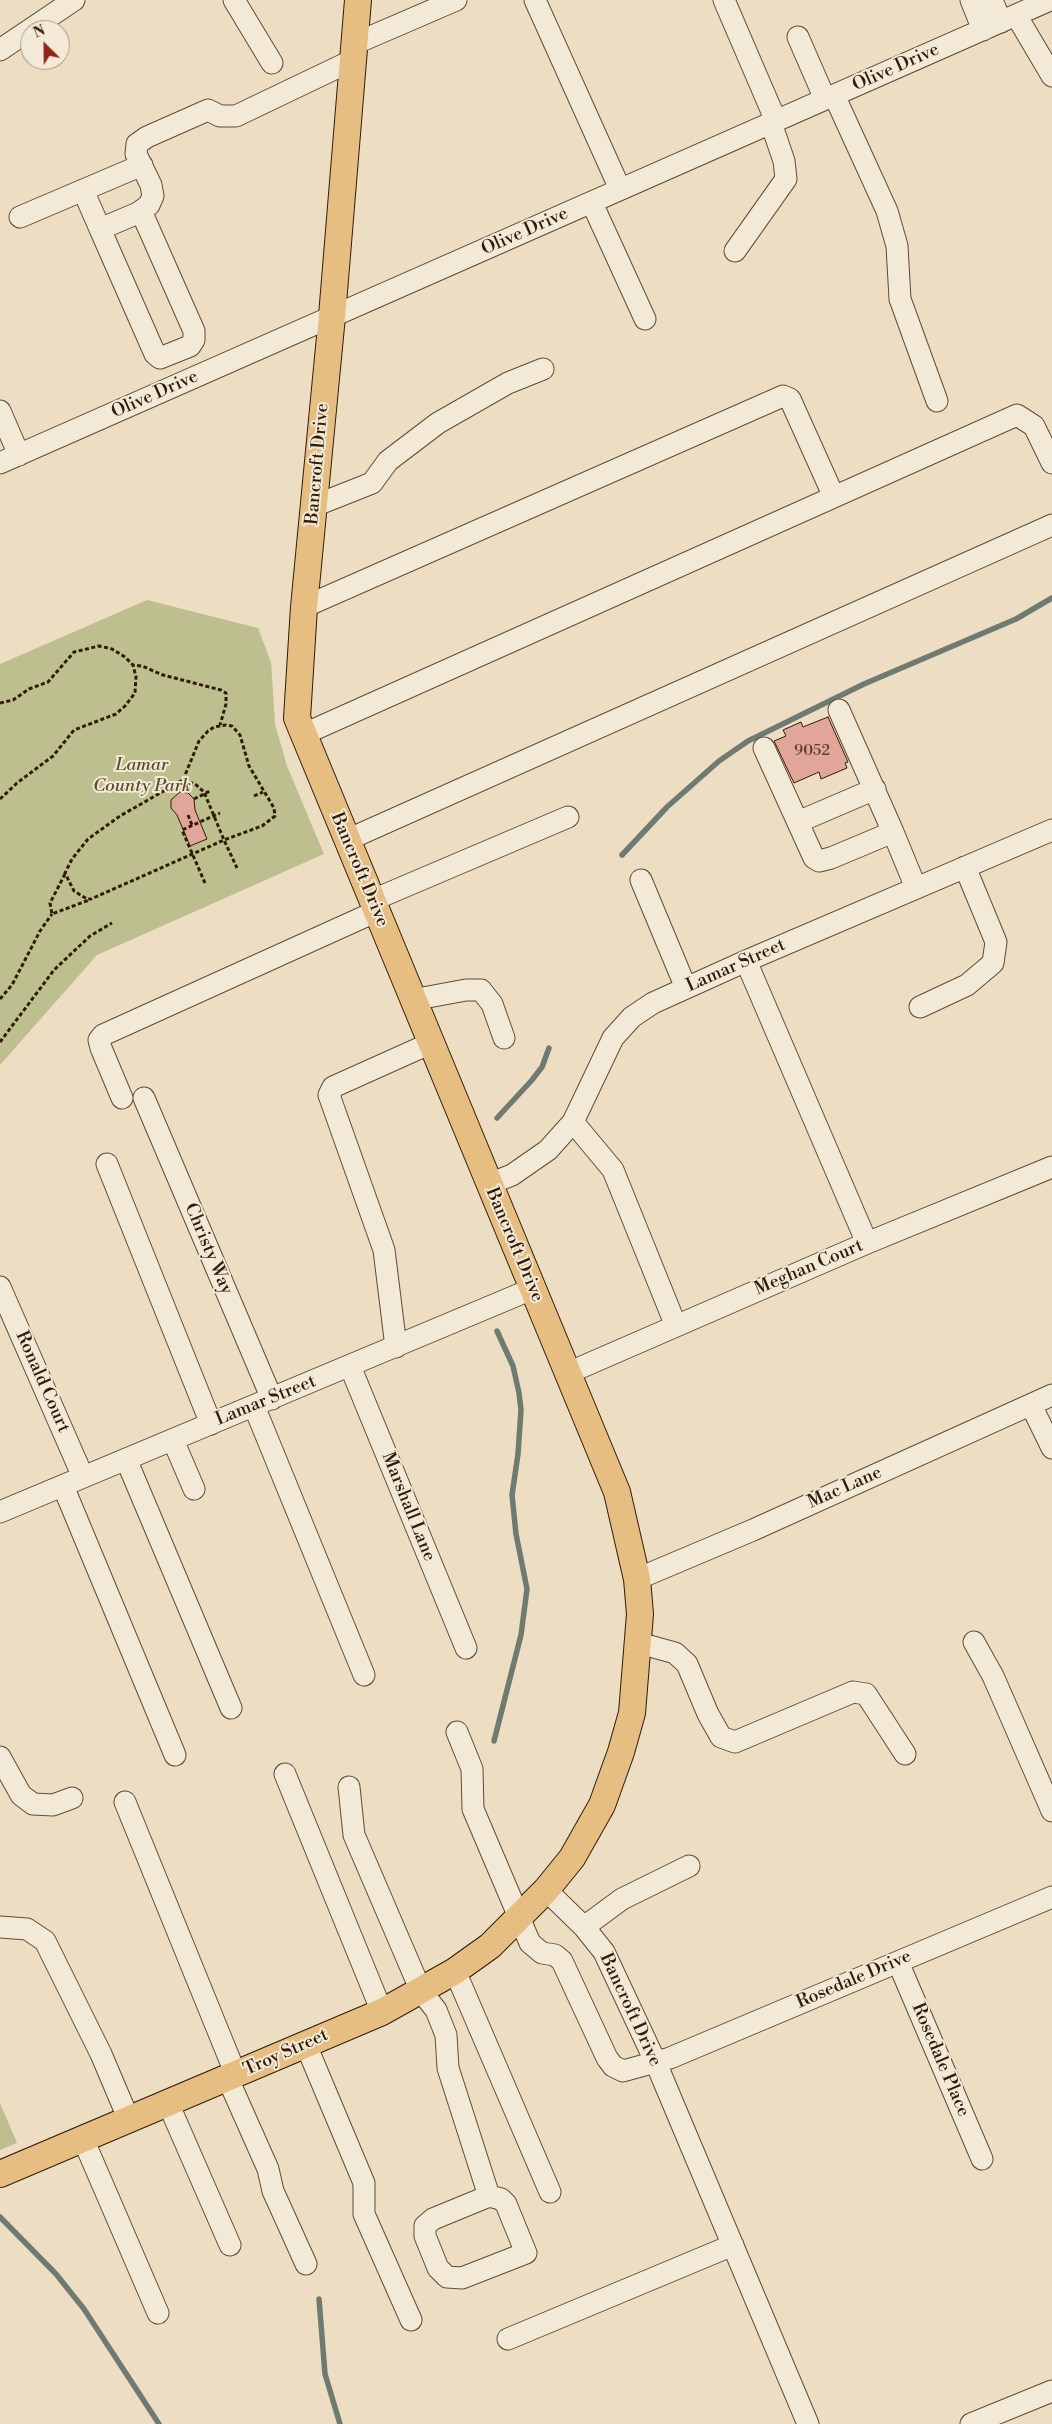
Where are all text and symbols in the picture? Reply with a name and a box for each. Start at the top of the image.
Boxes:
north arrow [20,20,70,70]
text: N [31,22,48,43]
street label: Olive Drive [849,39,943,97]
street label: Olive Drive [478,203,572,261]
street label: Olive Drive [108,366,202,424]
street label: Bancroft Drive [302,402,334,526]
house number: 9052 [794,742,830,760]
park label: Lamar County Park [93,755,191,798]
street label: Bancroft Drive [325,810,393,930]
street label: Lamar Street [683,935,789,997]
street label: Bancroft Drive [480,1185,548,1305]
street label: Christy Way [179,1200,237,1298]
street label: Meghan Court [751,1235,867,1301]
street label: Ronald Court [10,1328,74,1436]
street label: Lamar Street [213,1371,319,1431]
street label: Marshall Lane [376,1449,440,1565]
street label: Mac Lane [805,1462,885,1514]
street label: Rosedale Drive [793,1946,915,2014]
street label: Bancroft Drive [594,1950,666,2070]
street label: Rosedale Place [906,2000,974,2120]
street label: Troy Street [240,2025,332,2081]

